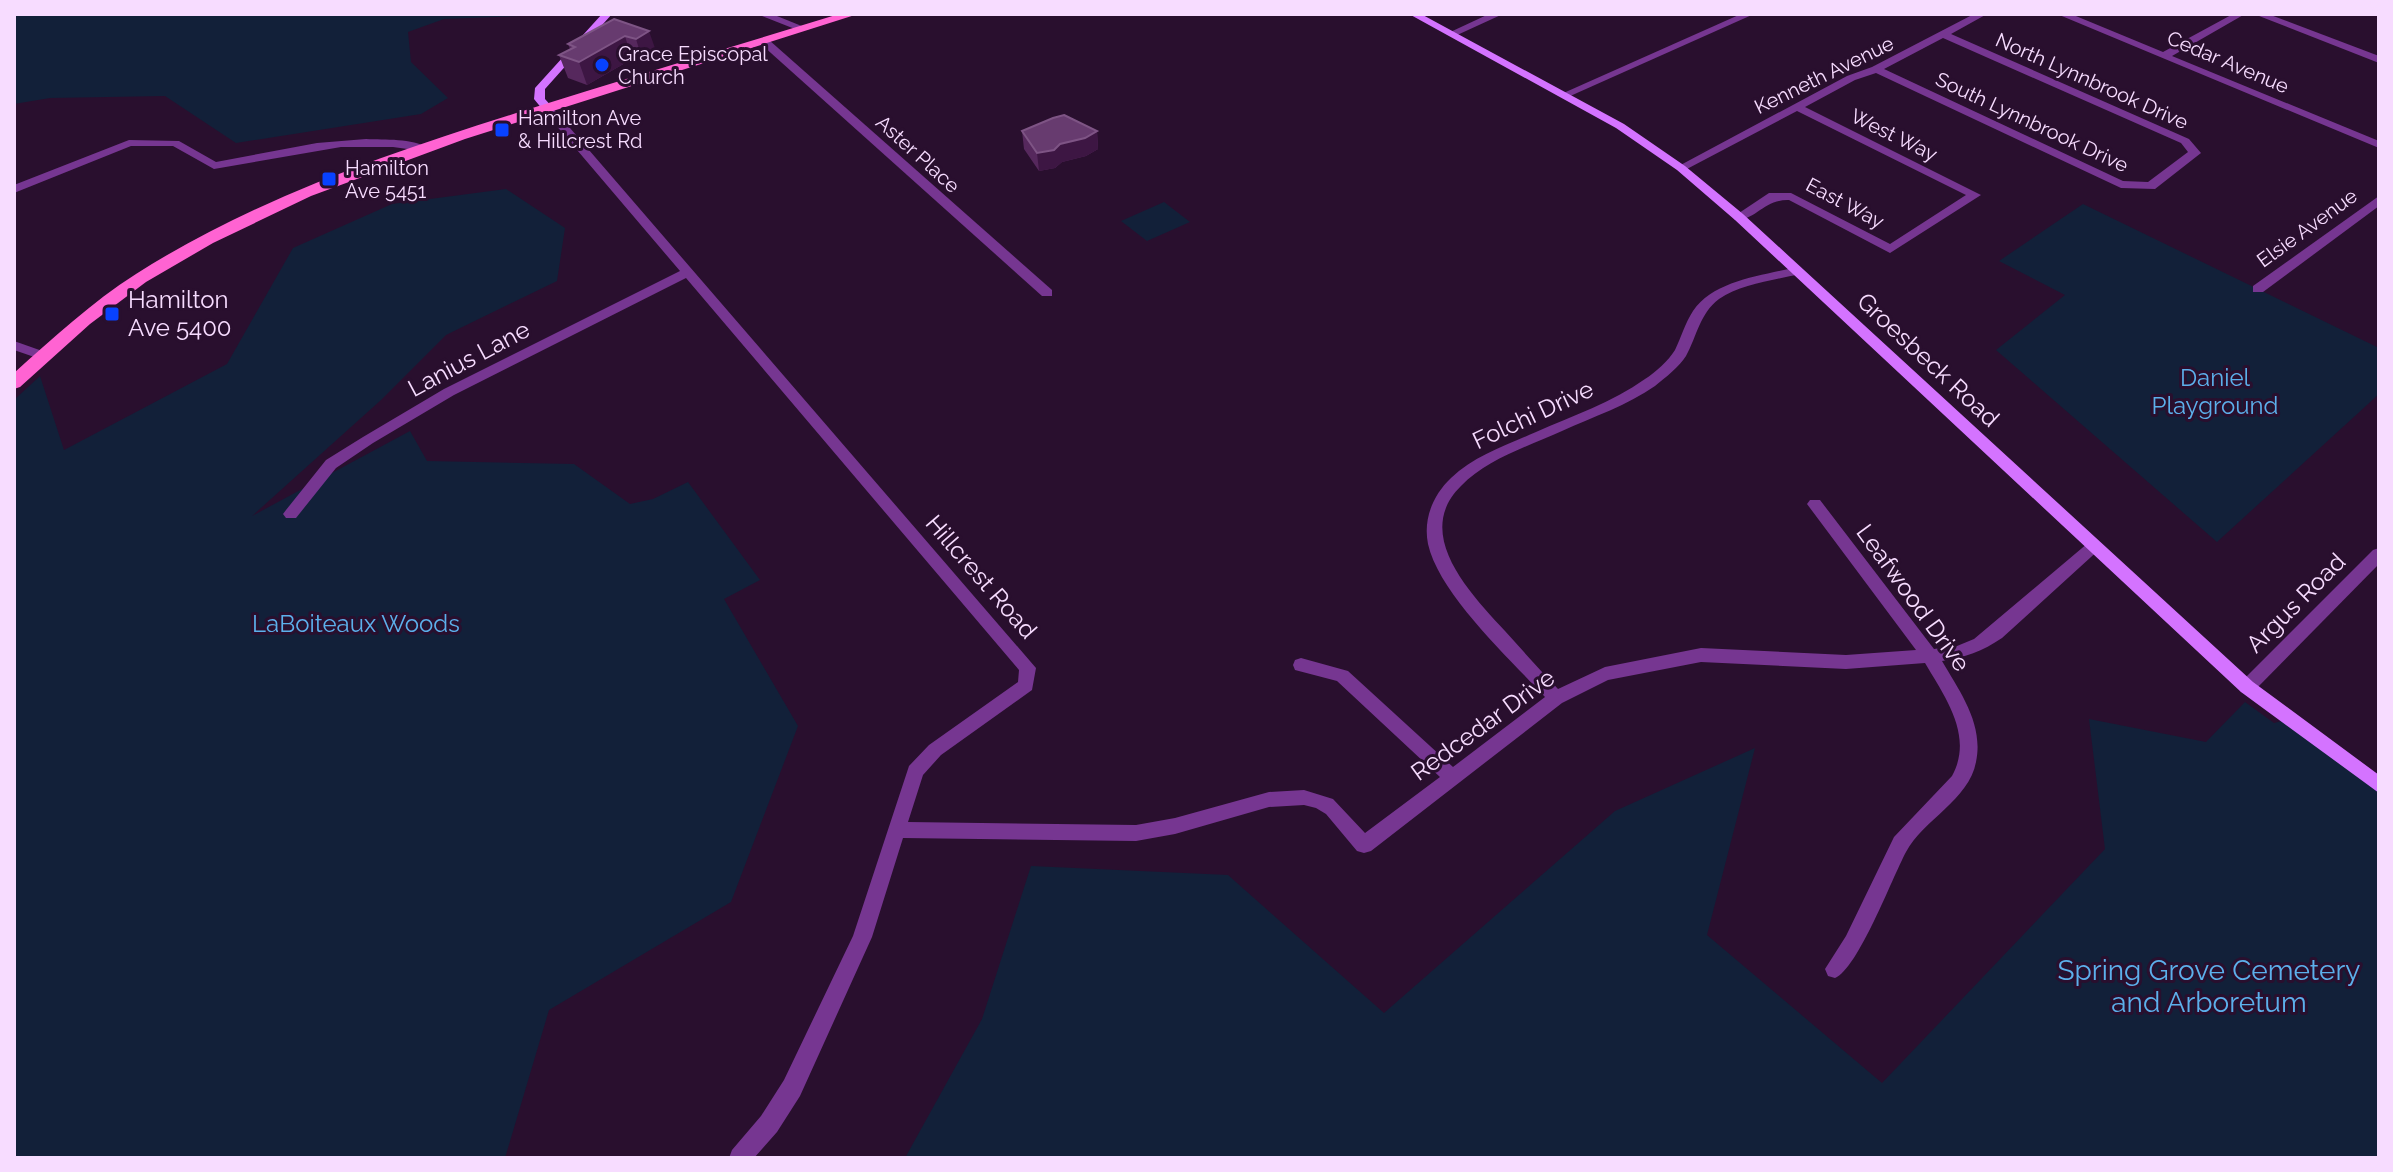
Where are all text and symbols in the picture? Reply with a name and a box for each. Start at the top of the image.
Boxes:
street label: Cedar Avenue [2163,26,2293,99]
street label: North Lynnbrook Drive [1992,28,2192,134]
street label: Kenneth Avenue [1750,31,1898,119]
place label: Grace Episcopal Church [618,42,768,89]
marker: Grace Episcopal Church [593,56,611,74]
street label: South Lynnbrook Drive [1932,67,2132,177]
street label: West Way [1847,104,1941,166]
place label: Hamilton Ave & Hillcrest Rd [518,106,643,153]
street label: Aster Place [871,110,965,198]
marker: Hamilton Ave & Hillcrest Rd [493,121,511,139]
place label: Hamilton Ave 5451 [345,156,429,203]
marker: Hamilton Ave 5451 [320,170,338,188]
street label: East Way [1802,172,1888,234]
street label: Elsie Avenue [2252,183,2362,272]
place label: Hamilton Ave 5400 [128,285,232,342]
street label: Groesbeck Road [1851,286,2005,433]
marker: Hamilton Ave 5400 [103,305,121,323]
street label: Lanius Lane [403,314,534,403]
park label: Daniel Playground [2151,363,2279,420]
street label: Folchi Drive [1468,374,1598,455]
street label: Hillcrest Road [920,509,1043,645]
street label: Leafwood Drive [1850,519,1976,677]
street label: Argus Road [2240,547,2351,658]
park label: LaBoiteaux Woods [252,609,460,638]
street label: Redcedar Drive [1405,663,1560,786]
park label: Spring Grove Cemetery and Arboretum [2058,954,2360,1019]

